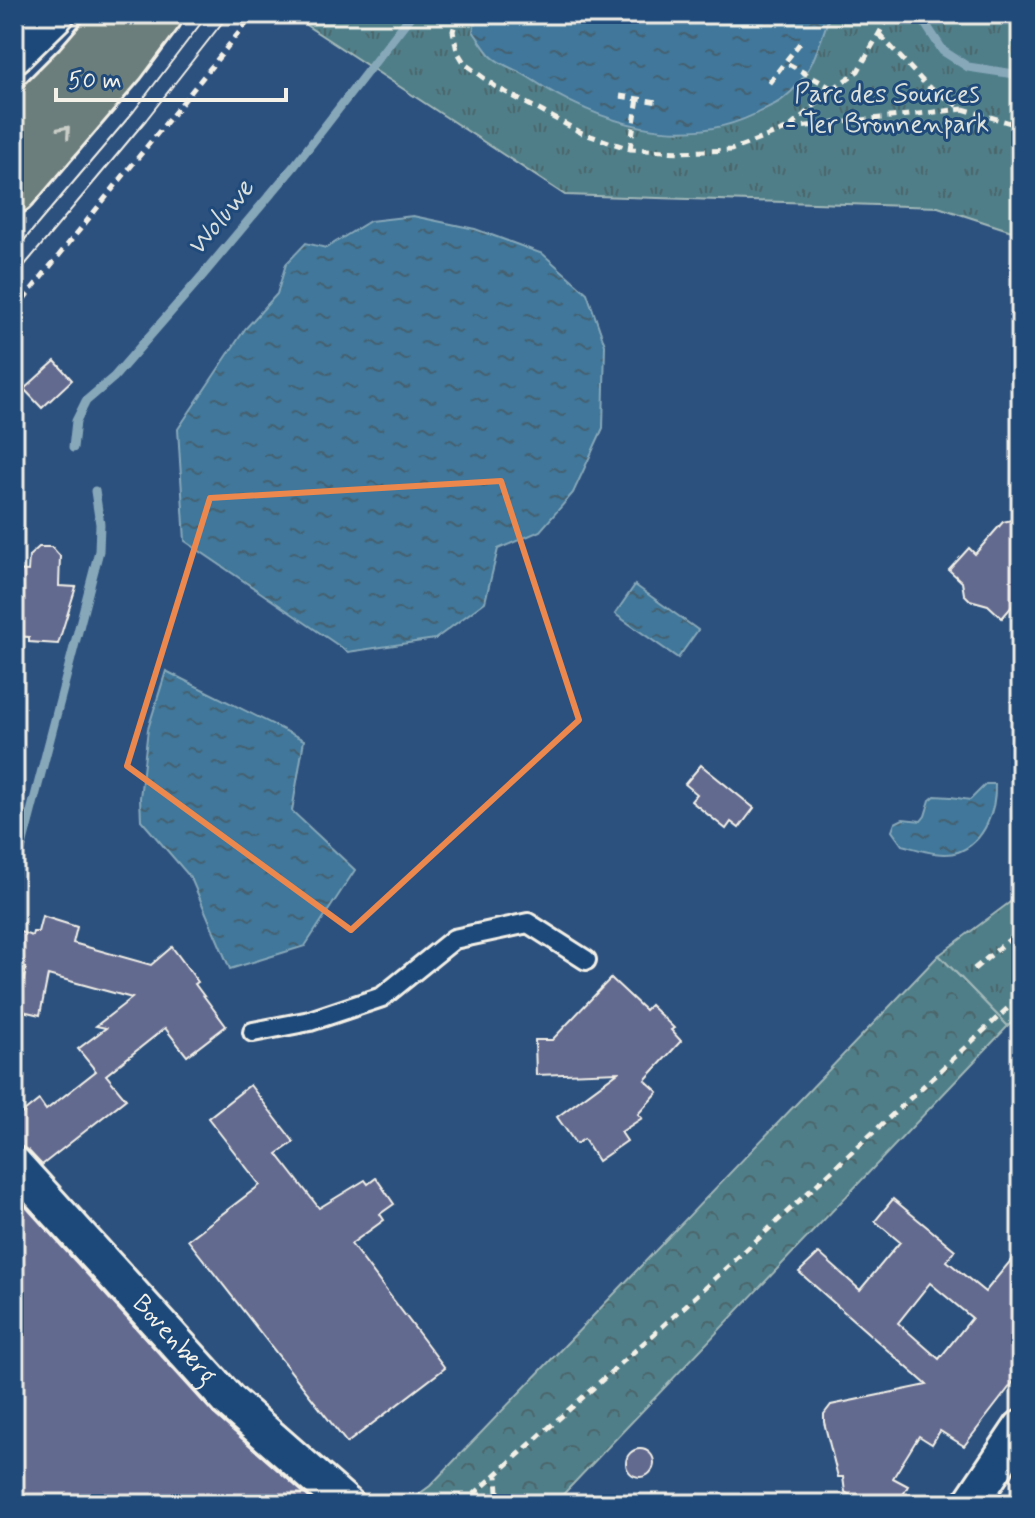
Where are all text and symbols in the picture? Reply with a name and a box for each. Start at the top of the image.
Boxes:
scale bar [56,52,286,102]
text: 50 m [68,66,122,97]
park label: Parc des Sources - Ter Bronnenpark [785,78,989,142]
one-way arrow [55,126,70,141]
water label: Woluwe [179,171,264,264]
street label: Bovenberg [124,1288,224,1395]

